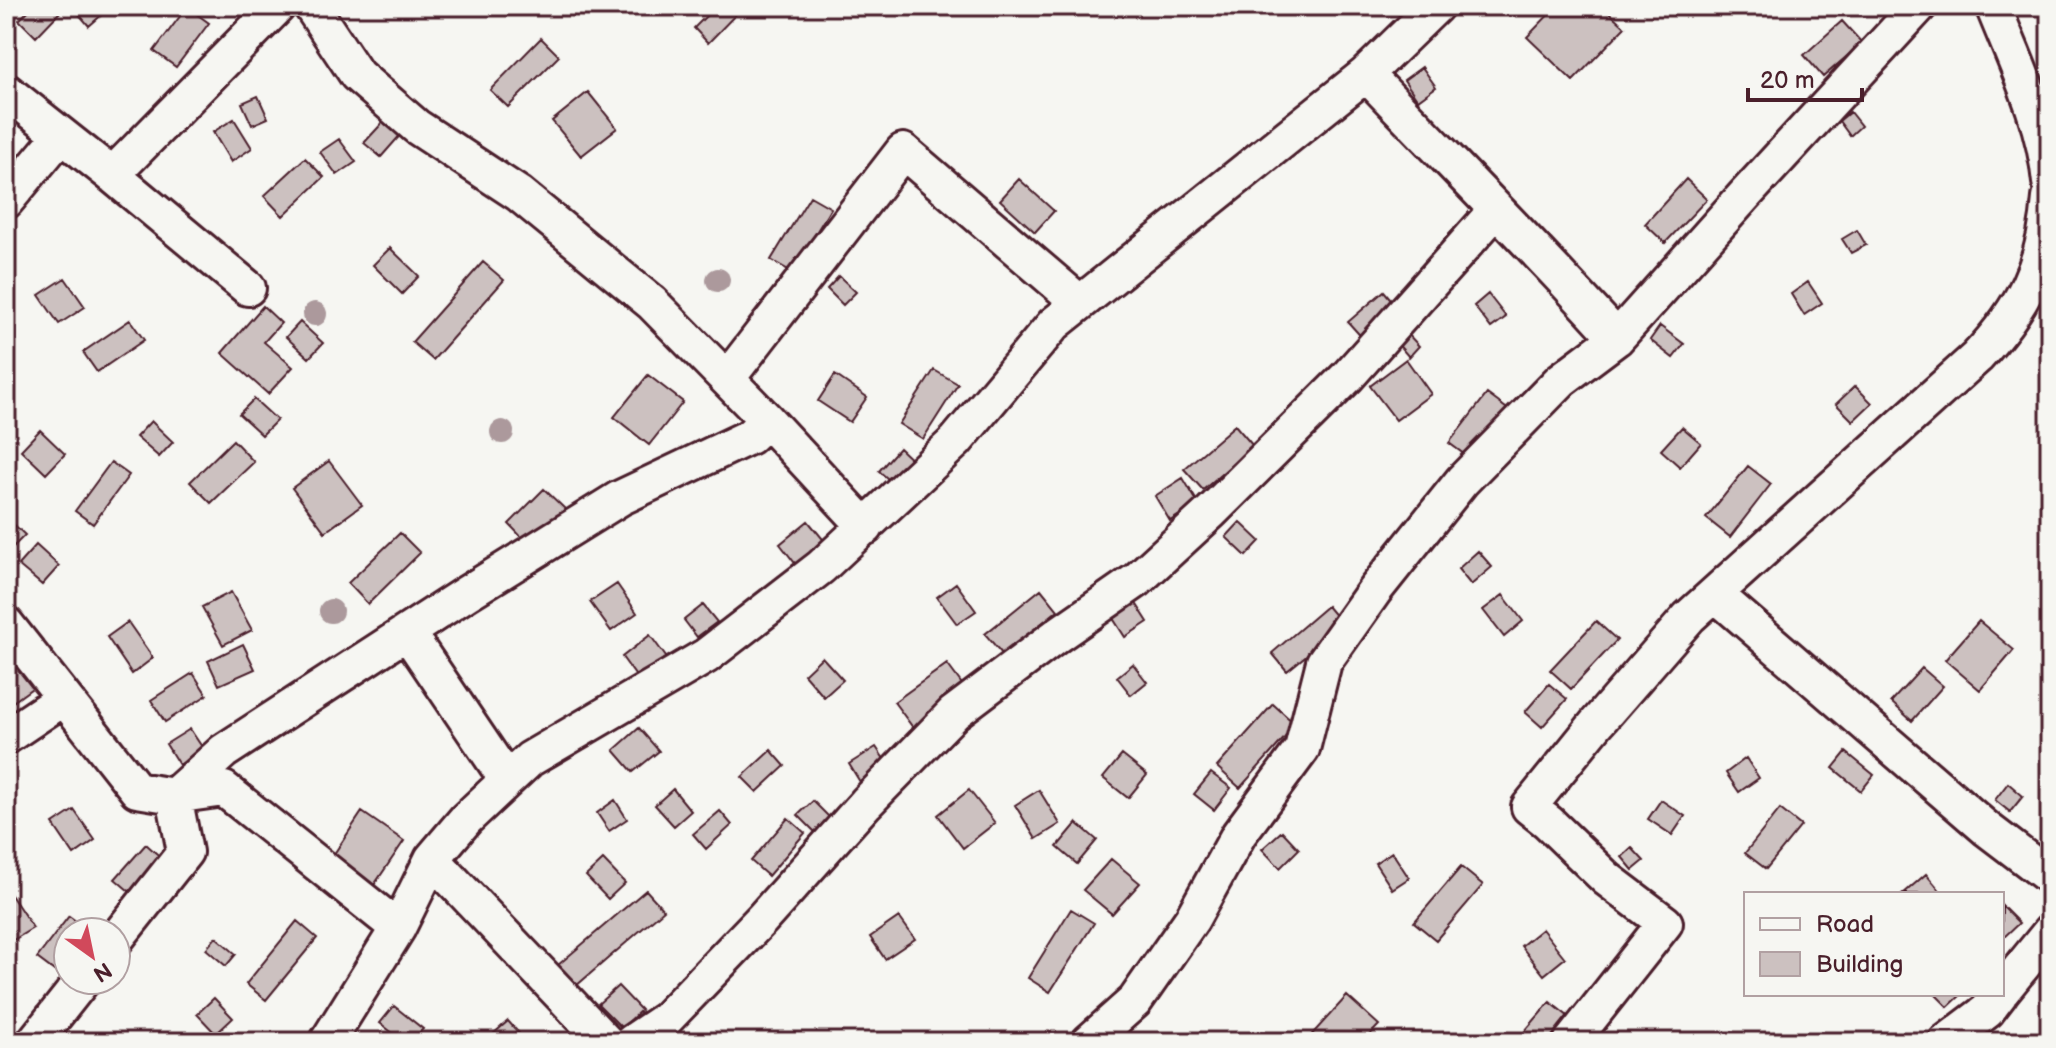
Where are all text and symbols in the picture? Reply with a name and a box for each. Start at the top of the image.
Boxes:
scale bar [1748,52,1862,102]
text: 20 m [1760,66,1815,95]
legend [1744,892,2004,996]
text: Road [1816,910,1874,939]
north arrow [52,916,132,996]
text: Building [1816,950,1903,979]
text: N [88,956,116,987]

